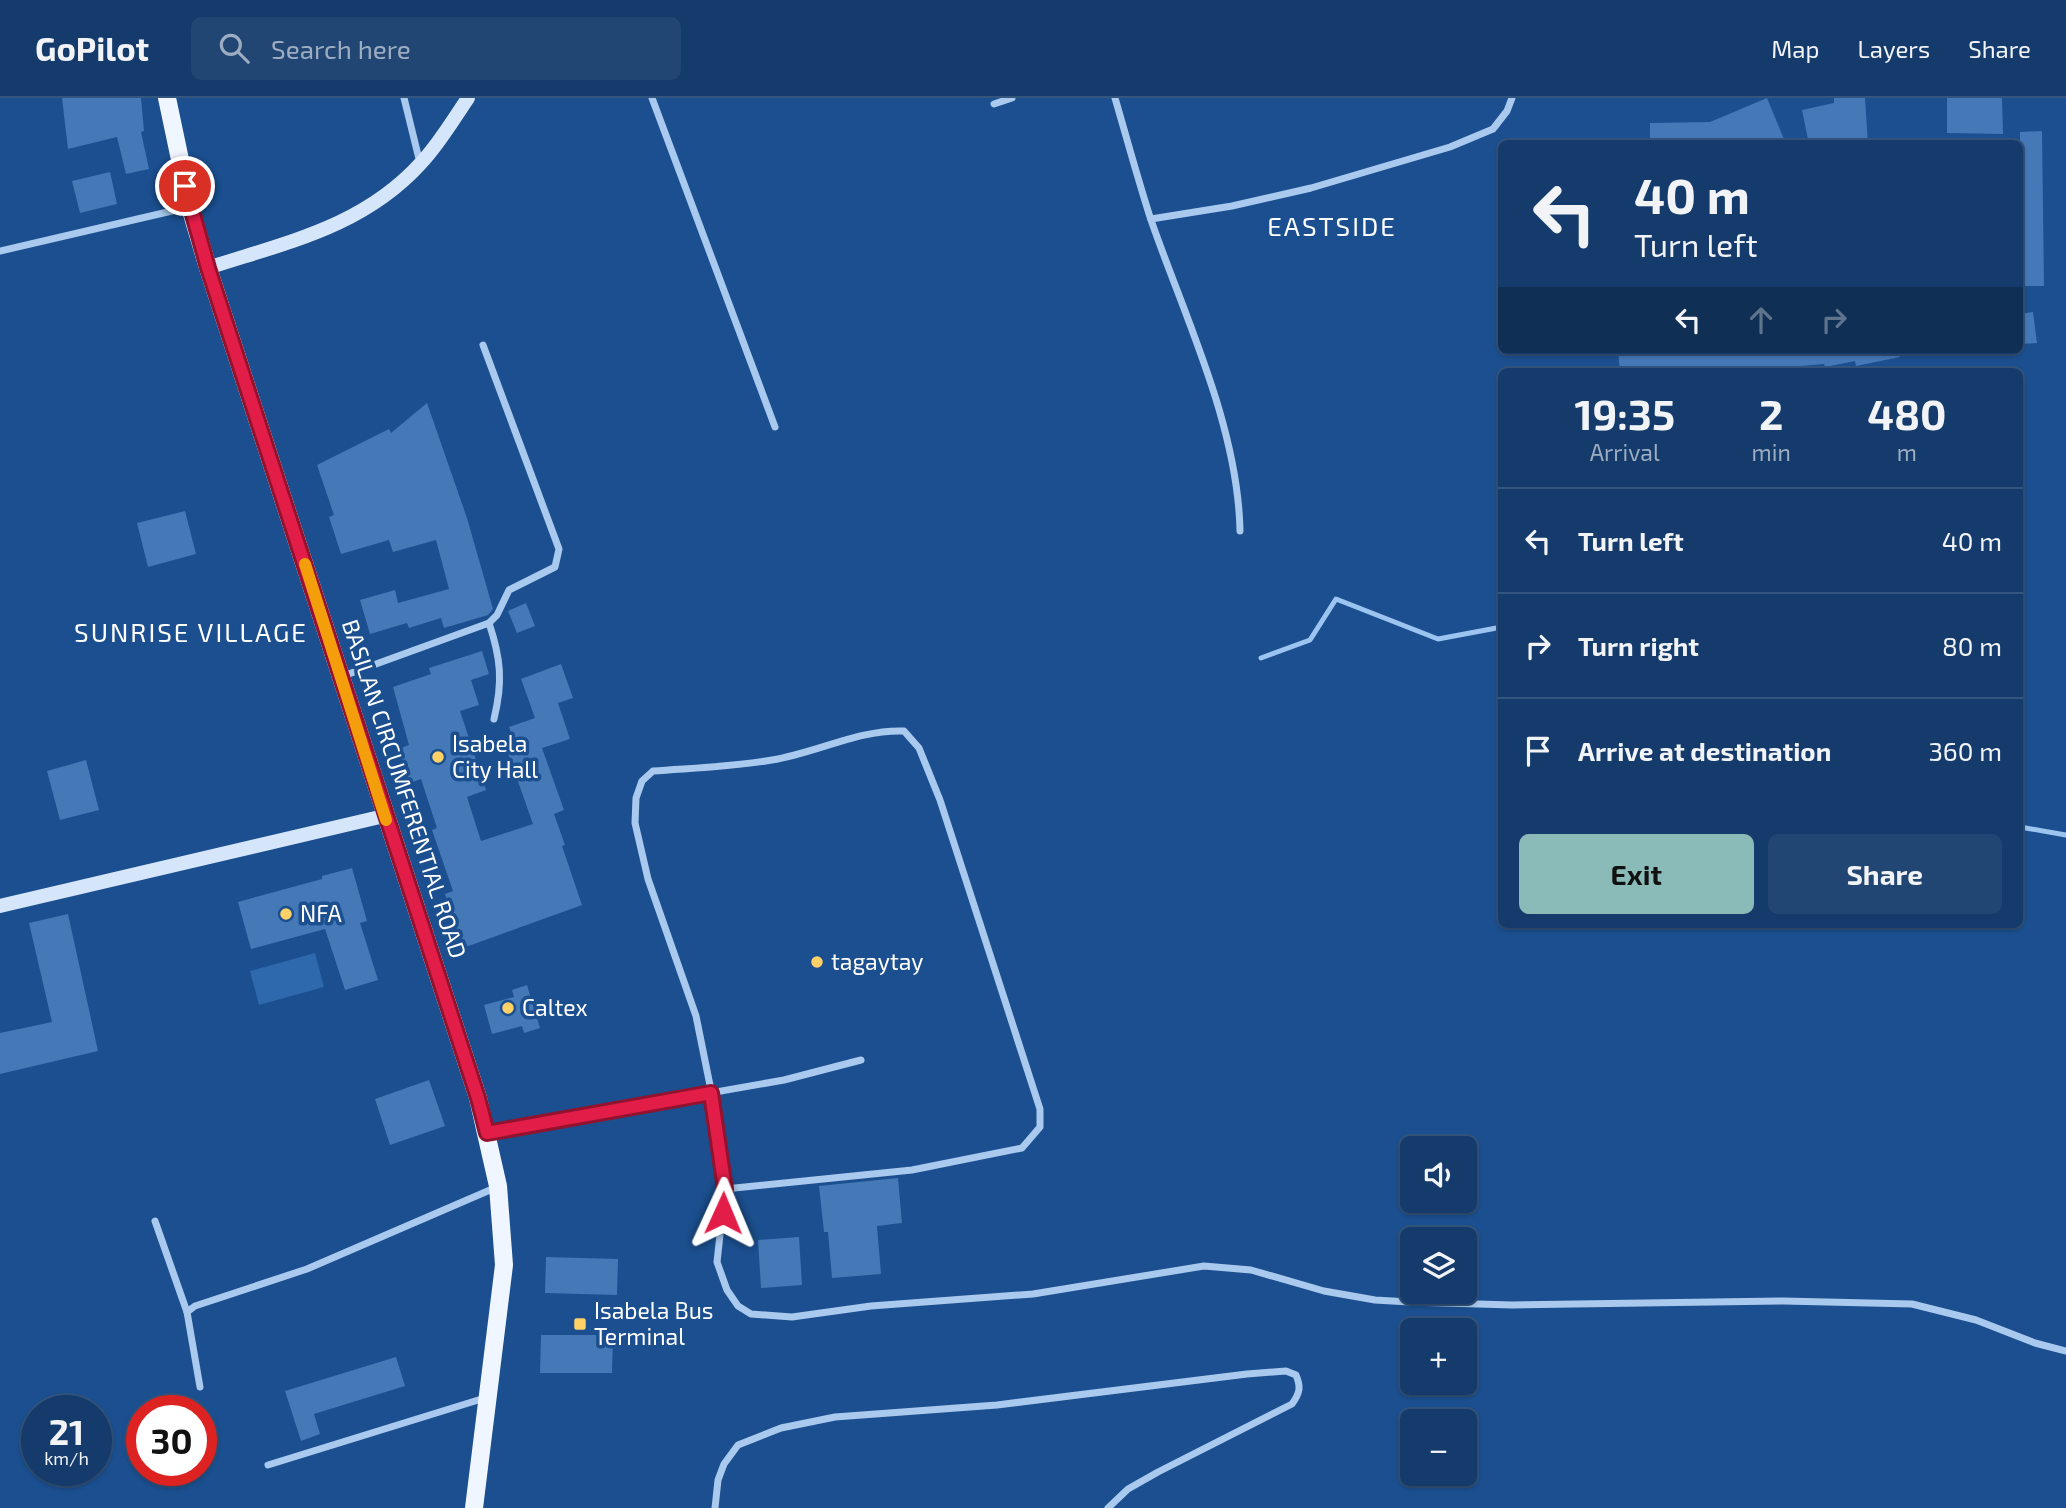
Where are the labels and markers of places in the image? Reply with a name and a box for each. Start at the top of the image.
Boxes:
pin [155,156,215,216]
place label: Isabela City Hall [452,729,538,783]
marker: Isabela City Hall [430,749,446,765]
place label: NFA [300,899,342,927]
marker: NFA [278,906,294,922]
place label: tagaytay [831,947,923,975]
marker: tagaytay [809,954,825,970]
place label: Caltex [522,993,588,1021]
marker: Caltex [500,1000,516,1016]
place label: Isabela Bus Terminal [594,1296,713,1350]
marker: Isabela Bus Terminal [572,1316,588,1332]

